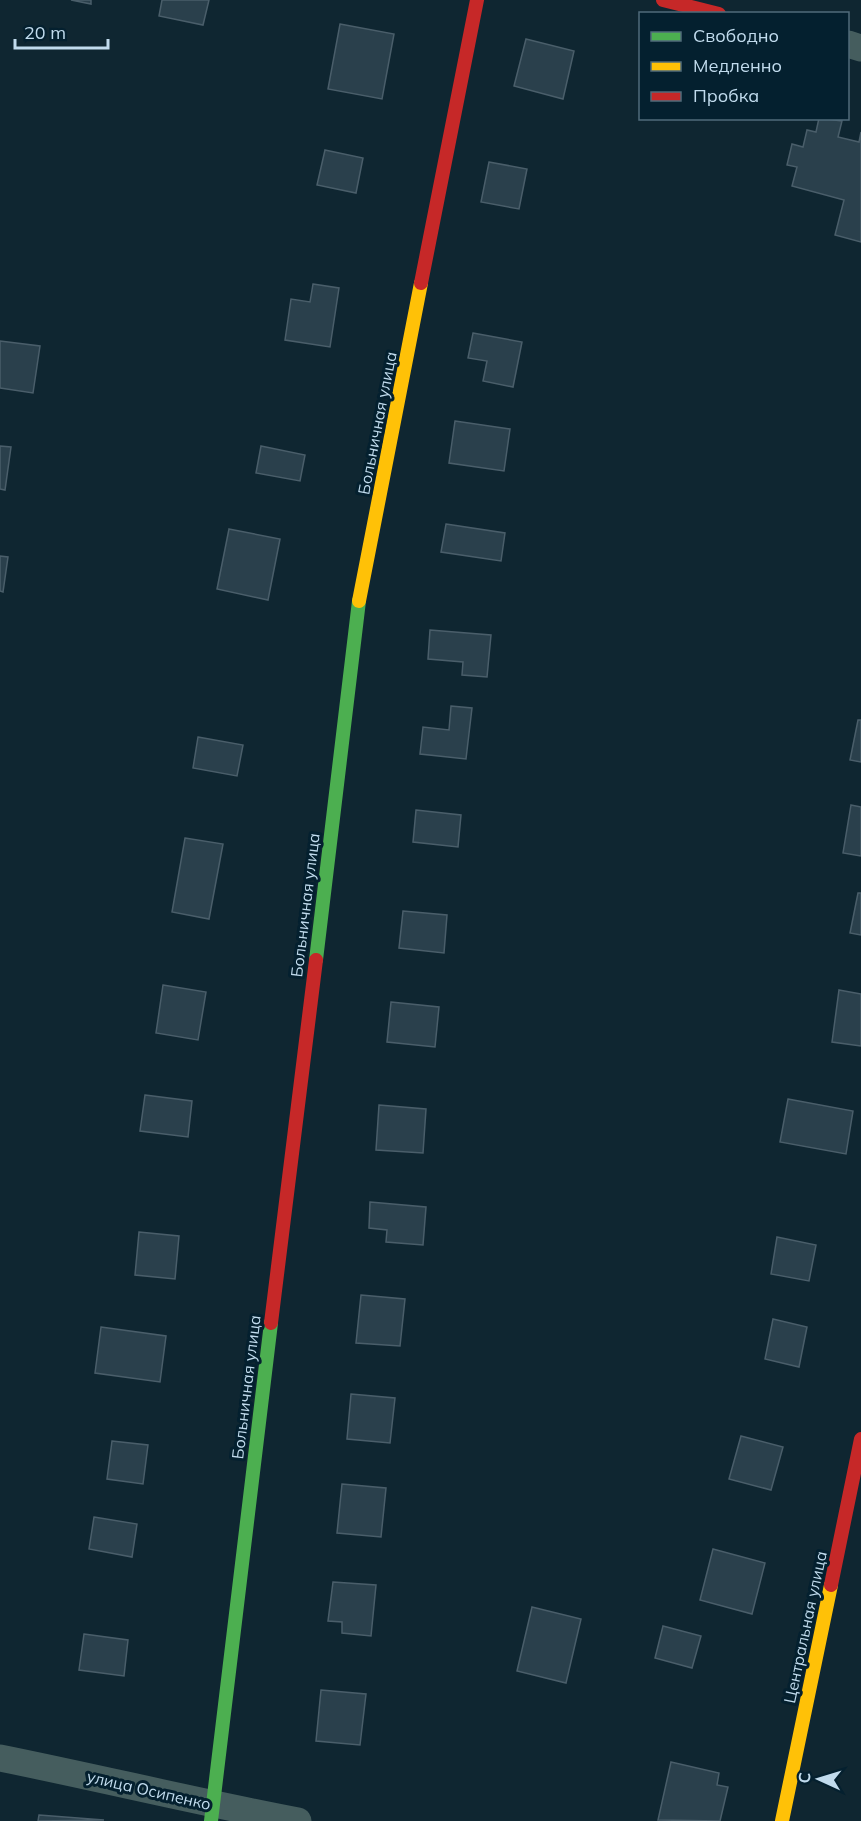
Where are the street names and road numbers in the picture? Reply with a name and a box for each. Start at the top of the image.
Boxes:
street label: Больничная улица [353,350,401,496]
street label: Больничная улица [286,832,324,978]
street label: Больничная улица [227,1314,265,1460]
street label: Центральная улица [779,1549,831,1705]
street label: улица Осипенко [85,1766,213,1814]

